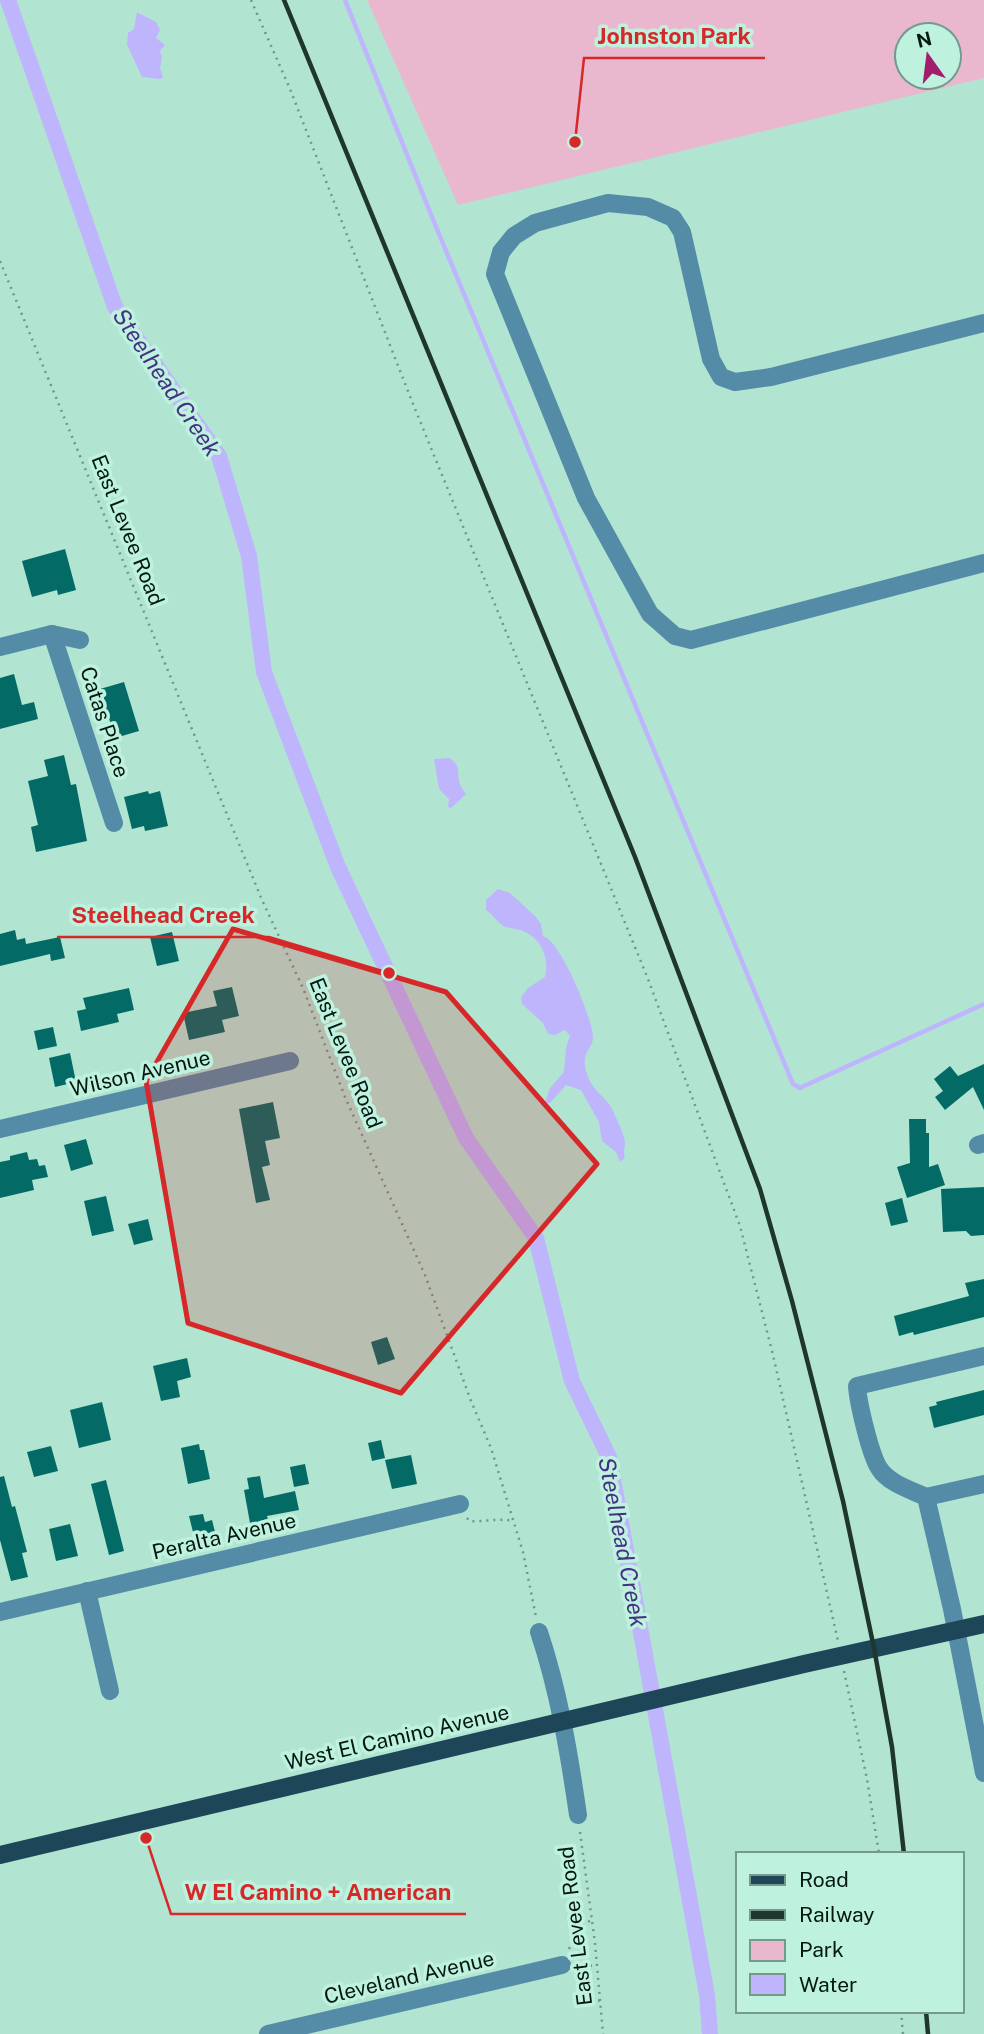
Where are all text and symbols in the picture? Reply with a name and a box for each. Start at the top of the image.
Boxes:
callout: Johnston Park [584,14,765,58]
north arrow [893,21,963,91]
text: Johnston Park [597,22,751,49]
text: N [914,27,934,52]
water label: Steelhead Creek [108,303,227,461]
street label: East Levee Road [86,451,170,609]
street label: Catas Place [75,663,135,781]
callout: Steelhead Creek [57,893,269,937]
text: Steelhead Creek [71,901,255,928]
street label: East Levee Road [304,974,388,1132]
street label: Wilson Avenue [67,1045,213,1101]
water label: Steelhead Creek [593,1455,653,1630]
street label: Peralta Avenue [150,1507,298,1565]
street label: West El Camino Avenue [282,1699,512,1775]
street label: East Levee Road [553,1845,597,2007]
legend [736,1852,963,2013]
text: Road [799,1867,849,1892]
callout: W El Camino + American [171,1870,466,1914]
text: W El Camino + American [185,1878,451,1905]
text: Railway [799,1902,875,1927]
text: Park [799,1937,844,1962]
street label: Cleveland Avenue [321,1945,497,2009]
text: Water [799,1972,857,1997]

